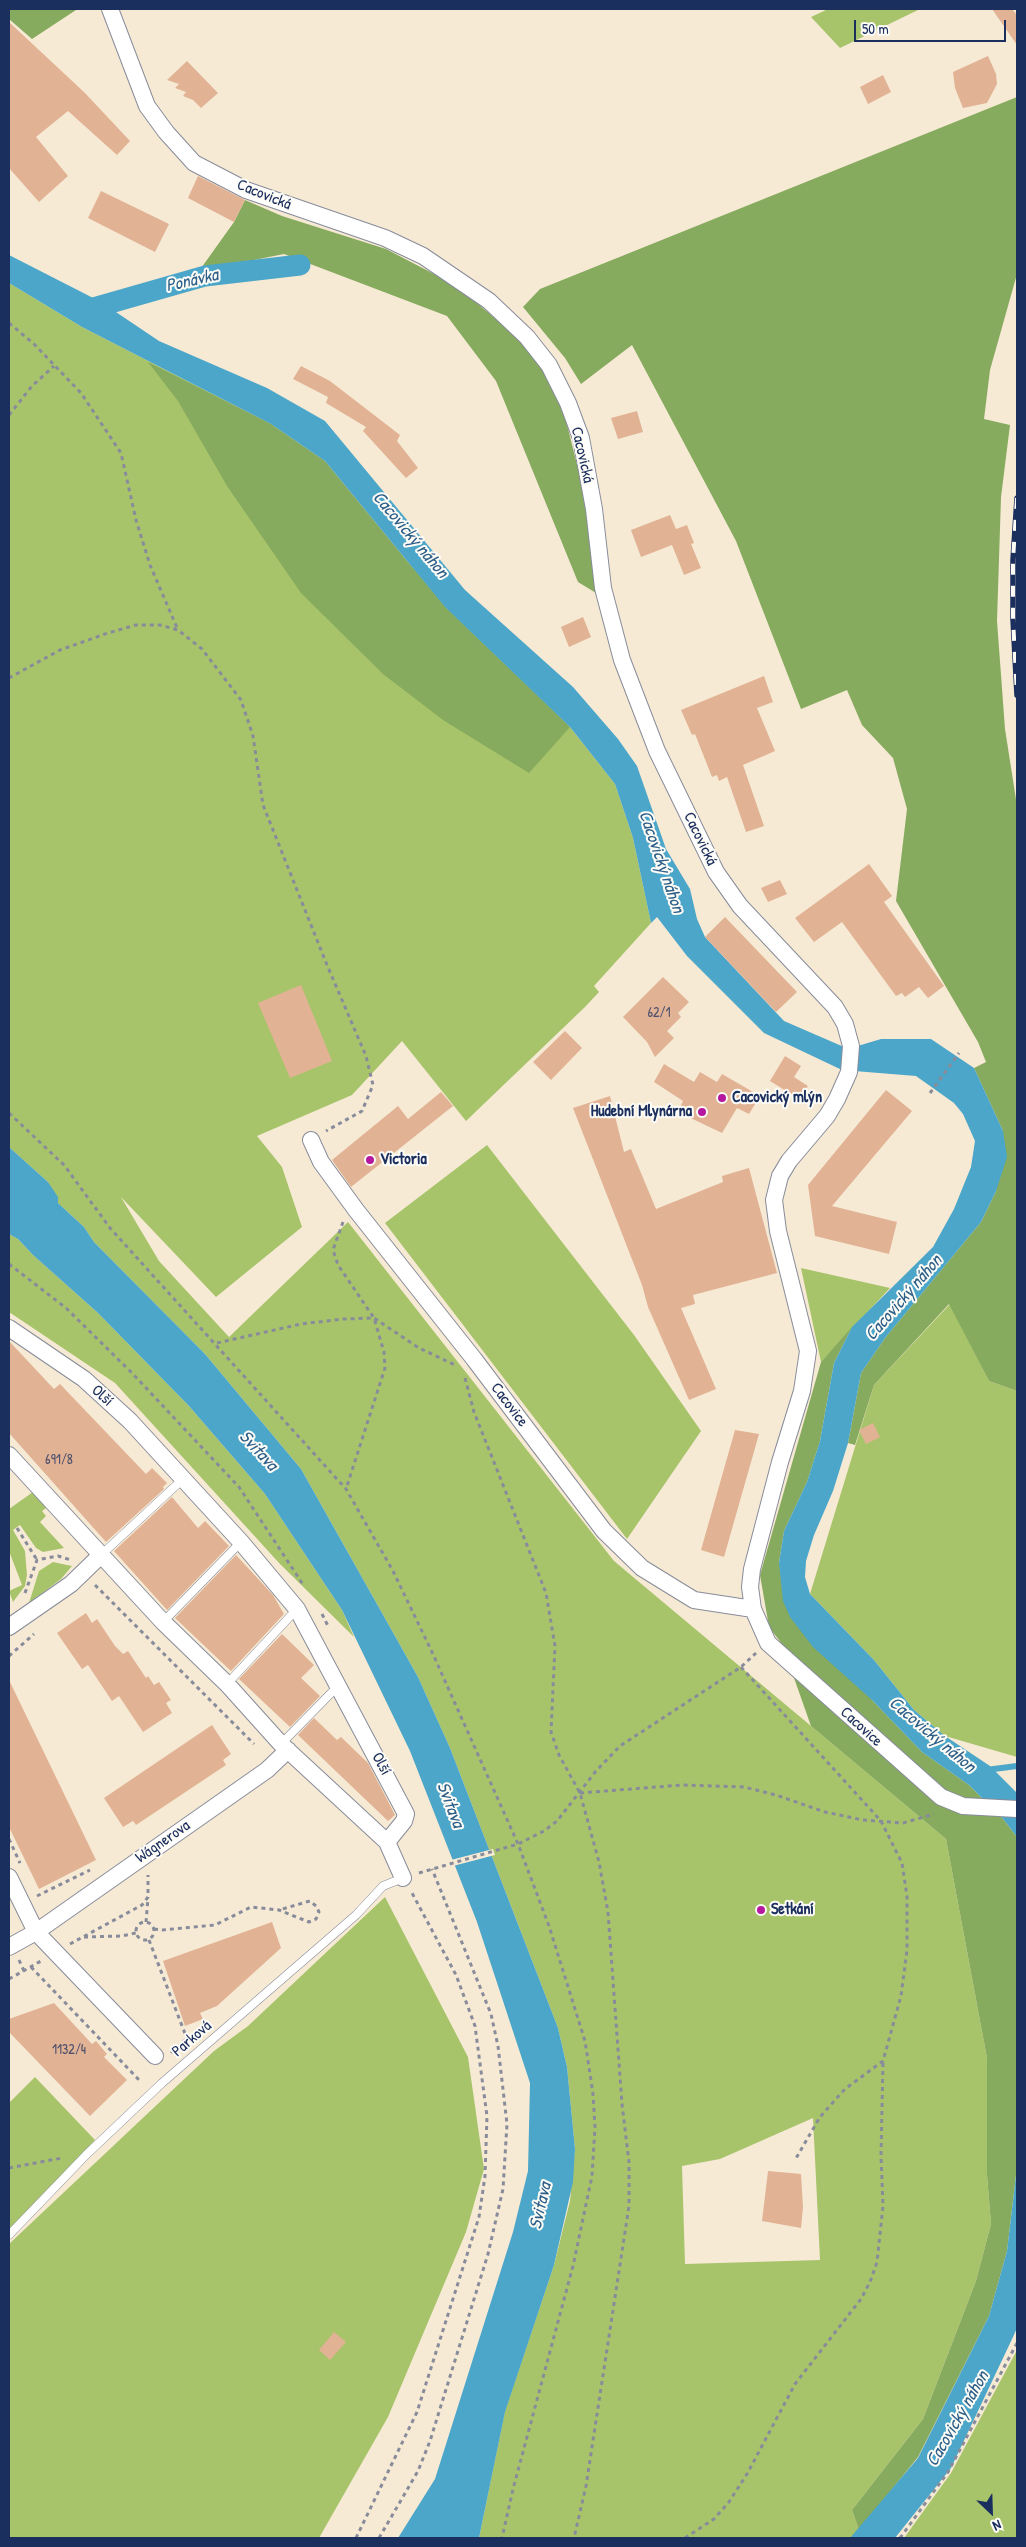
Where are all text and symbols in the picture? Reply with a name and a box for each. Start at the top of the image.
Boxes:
scale bar [856,10,1008,42]
text: 50 m [862,18,889,39]
street label: Cacovická [234,175,294,215]
water label: Ponávka [164,265,220,297]
street label: Cacovická [566,425,598,485]
water label: Cacovický náhon [367,487,453,583]
water label: Cacovický náhon [633,808,689,916]
street label: Cacovická [679,809,721,869]
house number: 62/1 [647,1005,671,1021]
place label: Cacovický mlýn [732,1088,822,1108]
marker: Cacovický mlýn [716,1092,728,1104]
place label: Hudební Mlynárna [591,1102,692,1122]
marker: Hudební Mlynárna [696,1106,708,1118]
place label: Victoria [380,1150,427,1170]
marker: Victoria [364,1154,376,1166]
water label: Cacovický náhon [861,1251,947,1345]
street label: Cacovice [486,1379,532,1431]
street label: Olší [87,1381,117,1411]
water label: Svitava [234,1426,282,1476]
house number: 691/8 [45,1452,73,1468]
water label: Cacovický náhon [884,1692,980,1778]
street label: Cacovice [836,1703,886,1751]
street label: Olší [367,1749,395,1779]
water label: Svitava [431,1779,469,1831]
street label: Wágnerova [132,1816,194,1868]
place label: Setkání [771,1900,814,1920]
marker: Setkání [755,1904,767,1916]
street label: Parková [168,2017,216,2061]
house number: 1132/4 [52,2042,86,2058]
water label: Svitava [525,2181,557,2231]
water label: Cacovický náhon [922,2367,994,2471]
north arrow [966,2487,1016,2537]
text: N [990,2516,1005,2536]

